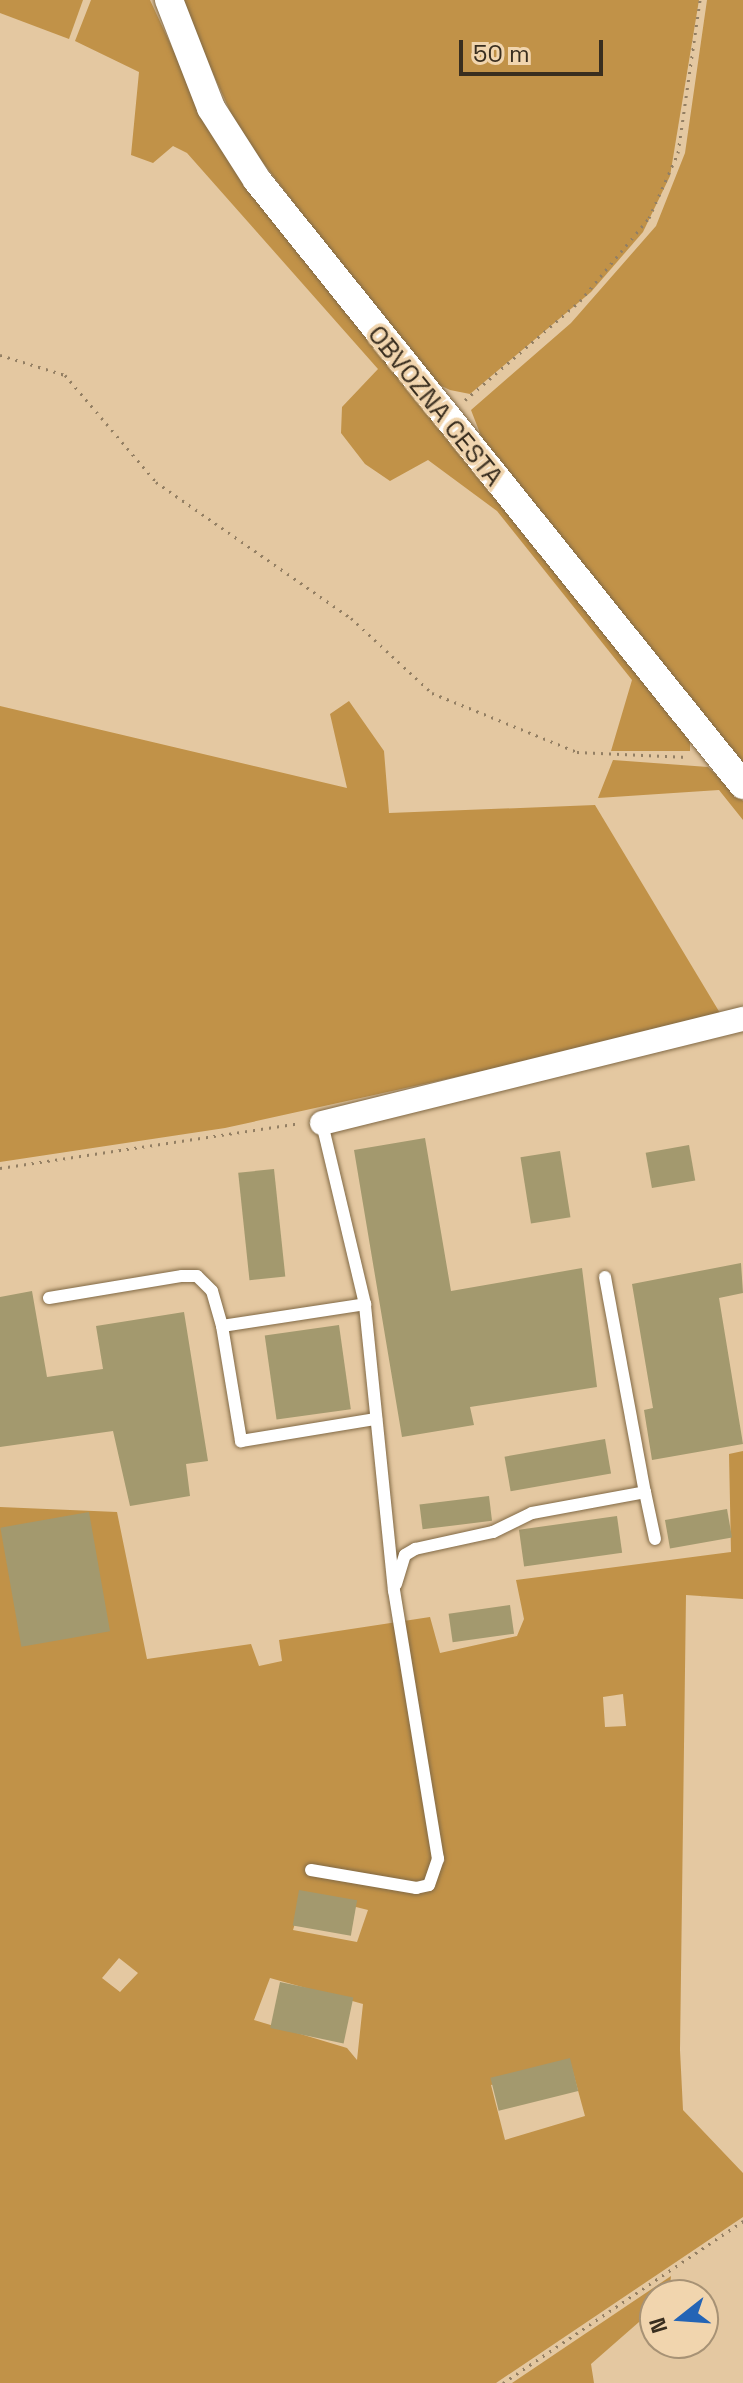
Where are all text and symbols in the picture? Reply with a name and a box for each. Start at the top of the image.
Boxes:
scale bar [463,24,607,74]
text: 50 m [473,38,530,69]
street label: OBVOZNA CESTA [361,319,509,493]
north arrow [639,2279,719,2359]
text: N [642,2314,674,2337]

